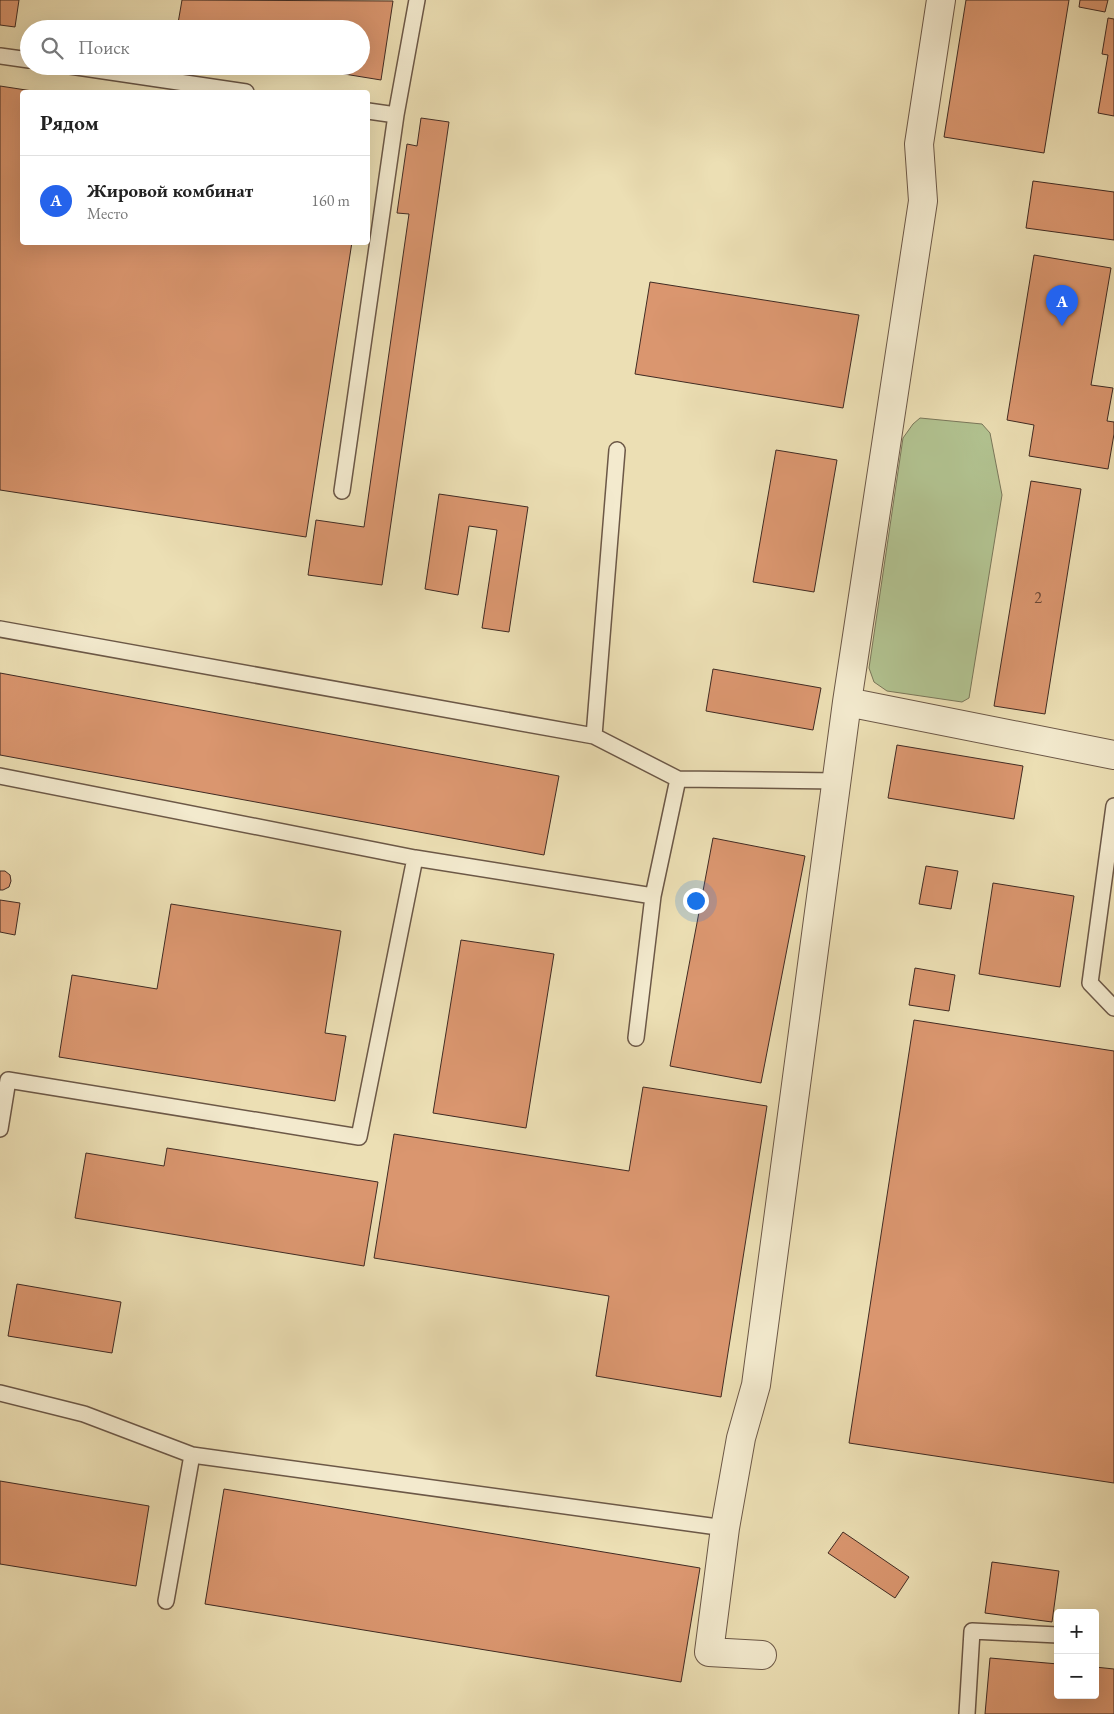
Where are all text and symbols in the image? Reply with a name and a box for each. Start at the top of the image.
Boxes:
search box [20,20,370,75]
icon: search [38,34,66,62]
text: Поиск [78,35,130,60]
text: Рядом [40,109,99,136]
text: Жировой комбинат [87,178,253,203]
text: A [50,190,62,211]
text: 160 m [311,190,350,211]
text: Место [87,203,128,224]
pin: A [1046,285,1078,326]
house number: 2 [1034,587,1042,608]
your location [683,888,709,914]
map controls [1054,1609,1099,1699]
button: + [1054,1609,1099,1654]
button: − [1054,1654,1099,1699]

